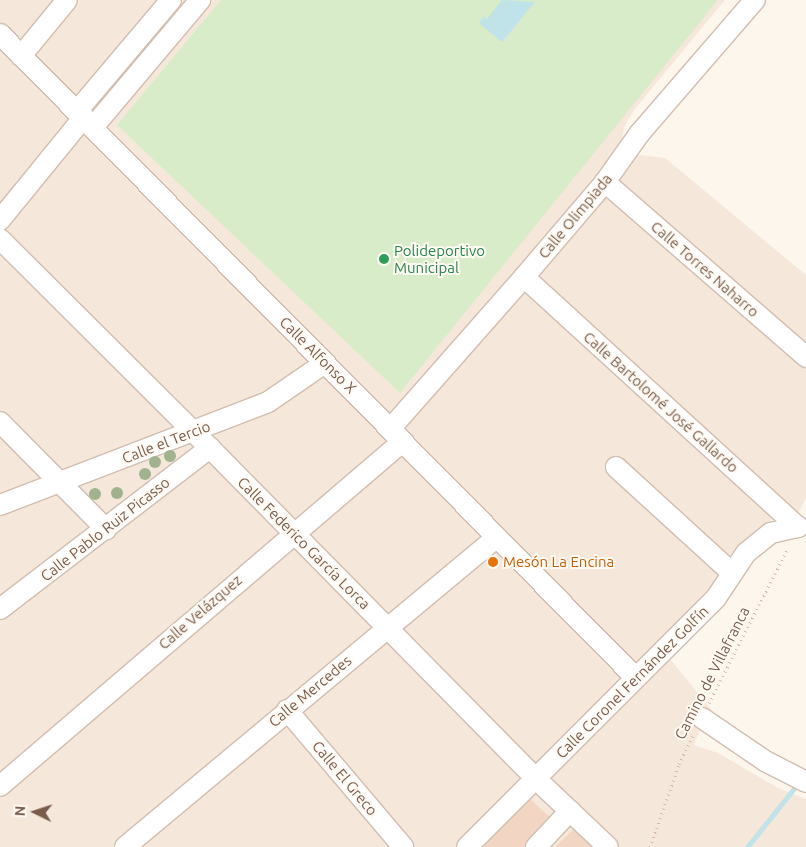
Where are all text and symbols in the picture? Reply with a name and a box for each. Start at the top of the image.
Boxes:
street label: Calle Olimpiada [534,170,616,262]
street label: Calle Torres Naharro [647,217,763,321]
place label: Polideportivo Municipal [394,241,485,276]
marker: Polideportivo Municipal [378,253,390,265]
street label: Calle Alfonso X [276,313,360,397]
street label: Calle Bartolomé José Gallardo [580,328,742,476]
street label: Calle el Tercio [119,417,213,467]
street label: Calle Pablo Ruiz Picasso [37,473,173,585]
street label: Calle Federico García Lorca [234,473,374,613]
place label: Mesón La Encina [503,553,614,571]
marker: Mesón La Encina [487,556,499,568]
street label: Calle Velázquez [155,571,245,653]
street label: Calle Coronel Fernández Golfín [552,602,712,762]
street label: Camino de Villafranca [671,604,753,742]
street label: Calle Mercedes [265,651,355,731]
street label: Calle El Greco [309,737,381,819]
north arrow [10,787,60,837]
text: N [12,805,28,817]

